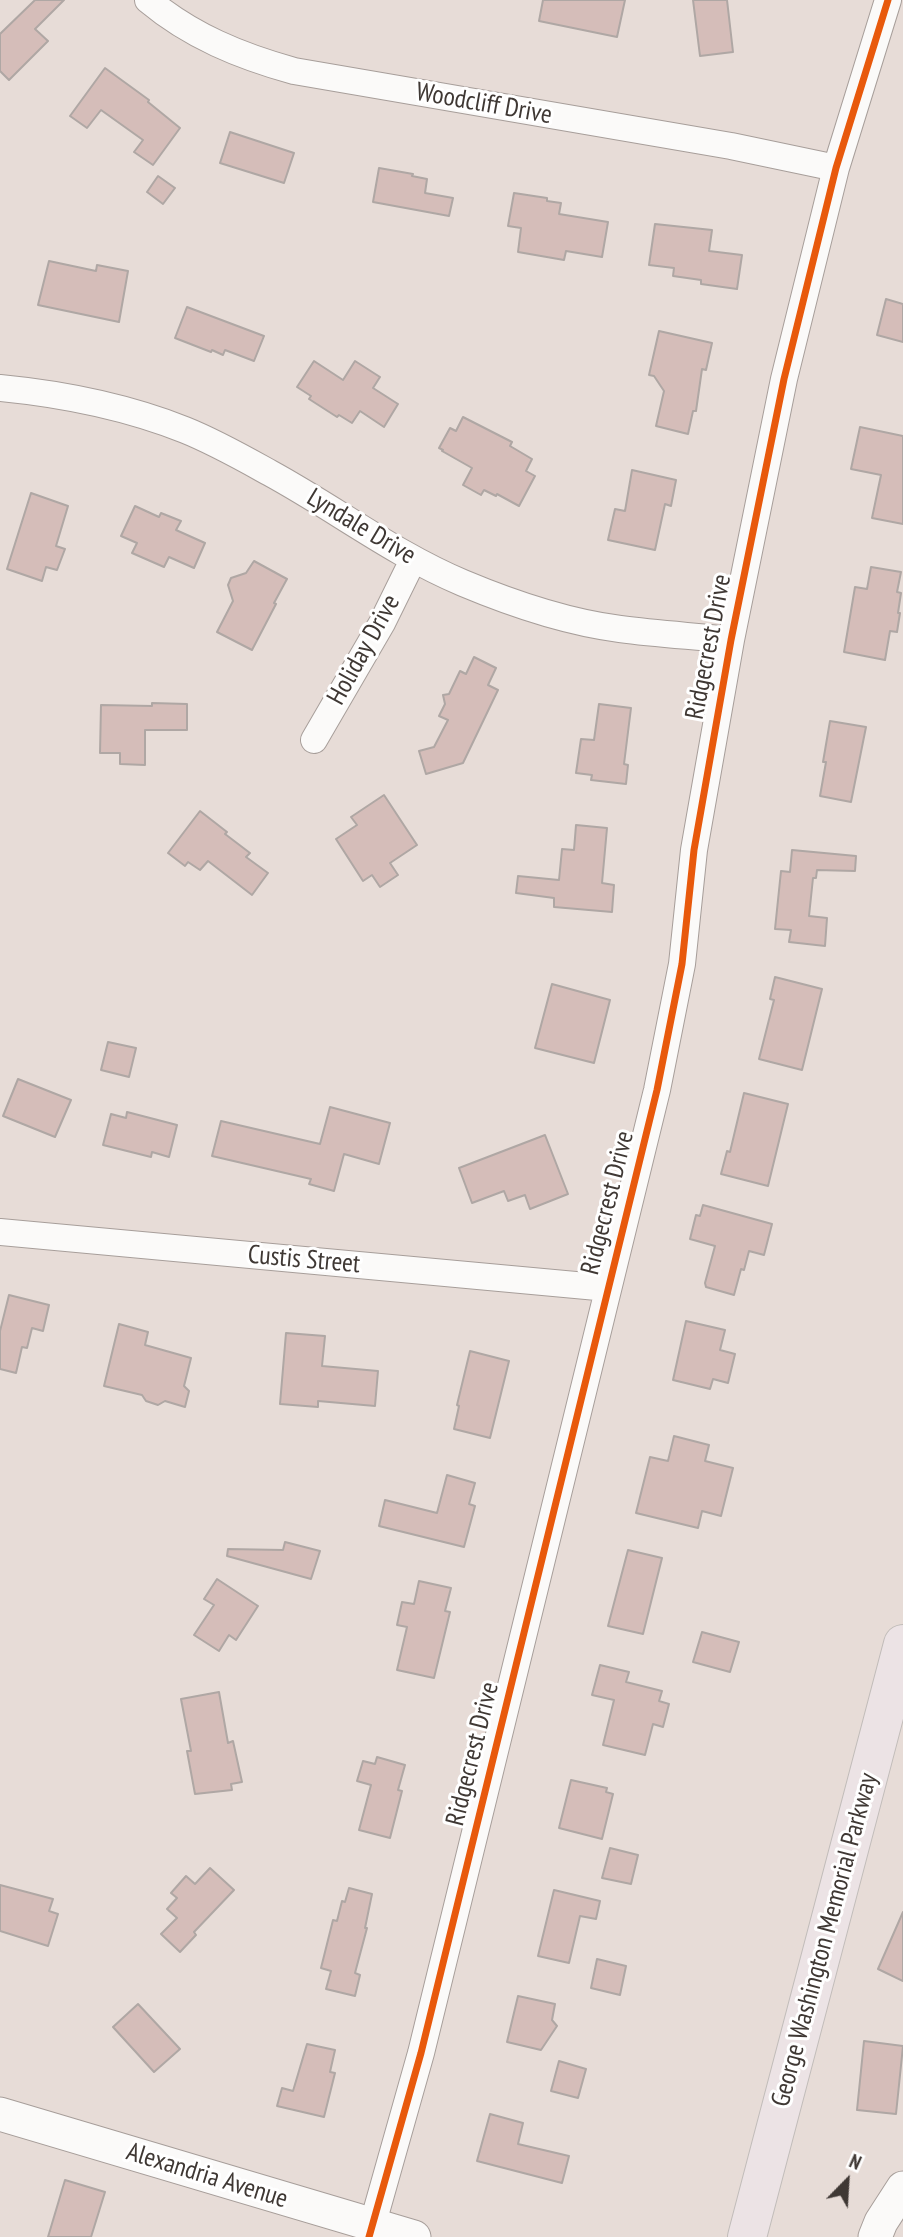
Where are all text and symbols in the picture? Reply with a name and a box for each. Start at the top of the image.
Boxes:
street label: Woodcliff Drive [414,77,554,131]
street label: Lyndale Drive [301,482,421,572]
street label: Ridgecrest Drive [680,572,738,722]
street label: Holiday Drive [321,589,407,711]
street label: Ridgecrest Drive [575,1128,641,1278]
street label: Custis Street [247,1240,361,1280]
street label: Ridgecrest Drive [440,1679,506,1829]
street label: George Washington Memorial Parkway [765,1770,885,2110]
street label: Alexandria Avenue [123,2137,291,2215]
north arrow [812,2146,882,2216]
text: N [846,2149,865,2175]

